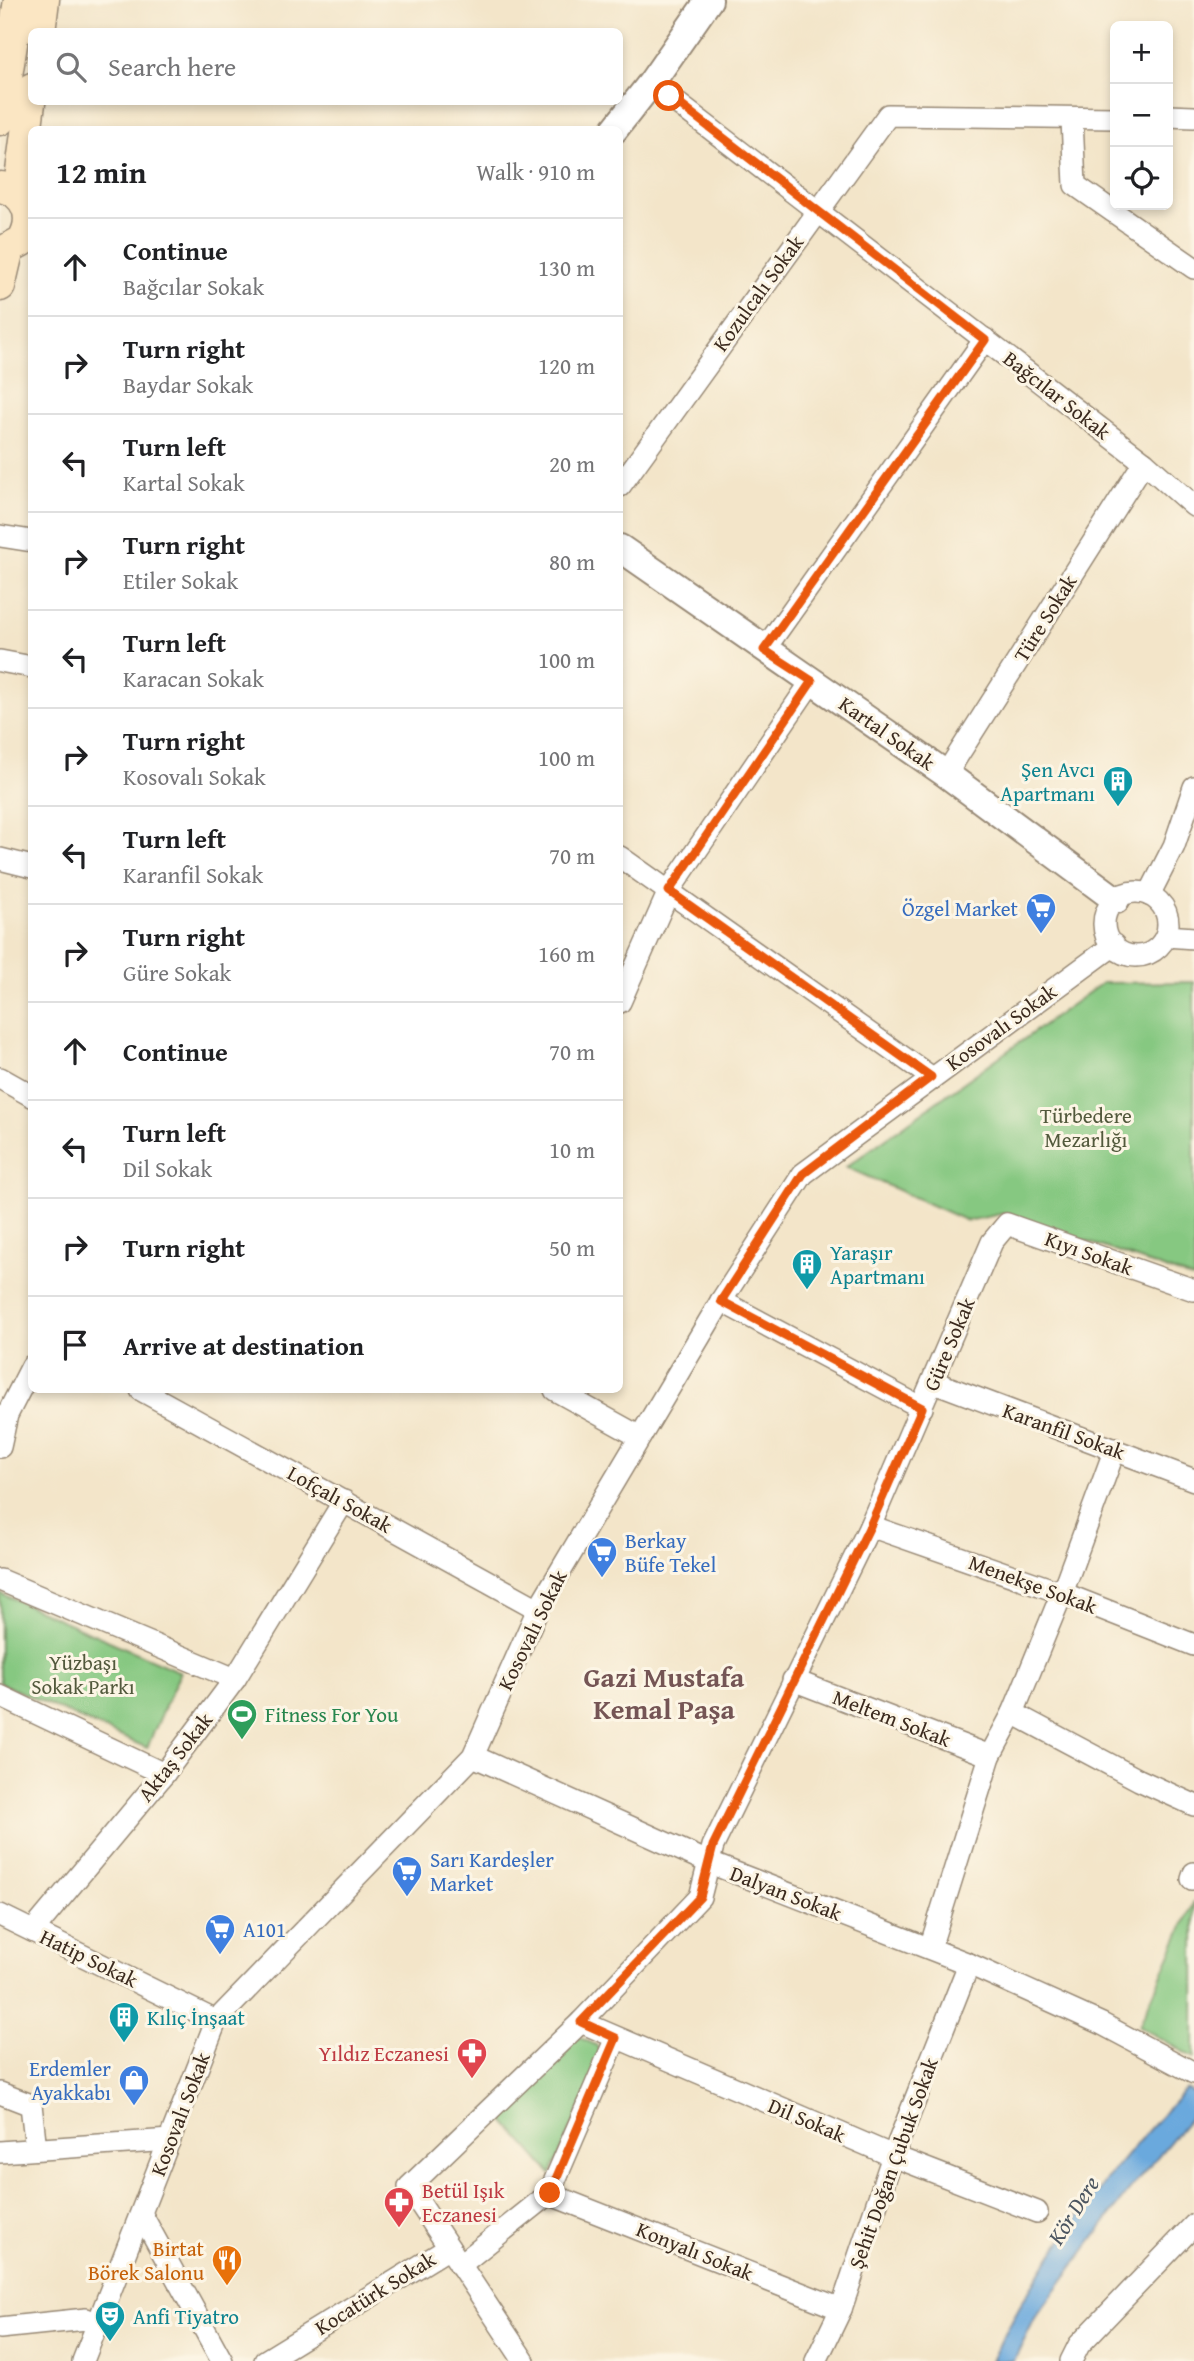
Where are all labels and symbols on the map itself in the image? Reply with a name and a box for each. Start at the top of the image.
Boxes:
route start [653,80,684,111]
street label: Kozulcalı Sokak [705,228,811,358]
street label: Bağcılar Sokak [997,343,1118,447]
street label: Türe Sokak [1006,568,1084,668]
street label: Kartal Sokak [833,688,942,778]
place label: Şen Avcı Apartmanı [1000,754,1095,809]
building icon: Şen Avcı Apartmanı [1101,764,1135,808]
supermarket icon: Özgel Market [1024,891,1058,935]
place label: Özgel Market [902,893,1019,924]
street label: Kosovalı Sokak [939,976,1063,1078]
park label: Türbedere Mezarlığı [1040,1100,1132,1155]
street label: Kıyı Sokak [1041,1223,1138,1283]
place label: Yaraşır Apartmanı [830,1237,925,1292]
building icon: Yaraşır Apartmanı [790,1247,824,1291]
street label: Güre Sokak [915,1292,983,1396]
street label: Karanfil Sokak [999,1395,1130,1468]
street label: Lofçalı Sokak [282,1457,398,1541]
place label: Berkay Büfe Tekel [625,1525,716,1580]
supermarket icon: Berkay Büfe Tekel [585,1535,619,1579]
street label: Menekşe Sokak [965,1546,1102,1622]
street label: Kosovalı Sokak [489,1564,575,1695]
park label: Yüzbaşı Sokak Parkı [31,1647,135,1702]
district label: Gazi Mustafa Kemal Paşa [584,1656,745,1729]
street label: Meltem Sokak [828,1681,956,1755]
sports icon: Fitness For You [225,1697,259,1741]
place label: Fitness For You [265,1699,399,1730]
street label: Aktaş Sokak [130,1705,220,1808]
place label: Sarı Kardeşler Market [430,1844,554,1899]
supermarket icon: Sarı Kardeşler Market [390,1854,424,1898]
street label: Dalyan Sokak [726,1858,847,1929]
supermarket icon: A101 [203,1912,237,1956]
place label: A101 [243,1914,286,1945]
street label: Hatip Sokak [35,1921,143,1995]
building icon: Kılıç İnşaat [107,2000,141,2044]
place label: Kılıç İnşaat [147,2002,245,2033]
pharmacy icon: Yıldız Eczanesi [455,2036,489,2080]
place label: Yıldız Eczanesi [319,2038,449,2069]
street label: Kosovalı Sokak [142,2047,218,2180]
place label: Erdemler Ayakkabı [29,2053,111,2108]
street label: Şehit Doğan Çubuk Sokak [840,2053,946,2273]
shop icon: Erdemler Ayakkabı [117,2063,151,2107]
street label: Dil Sokak [763,2090,851,2150]
water label: Kör Dere [1039,2169,1107,2251]
place label: Betül Işık Eczanesi [422,2175,505,2230]
route end [534,2177,565,2208]
pharmacy icon: Betül Işık Eczanesi [382,2185,416,2229]
street label: Konyalı Sokak [632,2213,758,2289]
place label: Birtat Börek Salonu [88,2233,205,2288]
restaurant icon: Birtat Börek Salonu [210,2243,244,2287]
street label: Kocatürk Sokak [309,2243,442,2343]
theatre icon: Anfi Tiyatro [93,2299,127,2343]
place label: Anfi Tiyatro [133,2301,239,2332]

